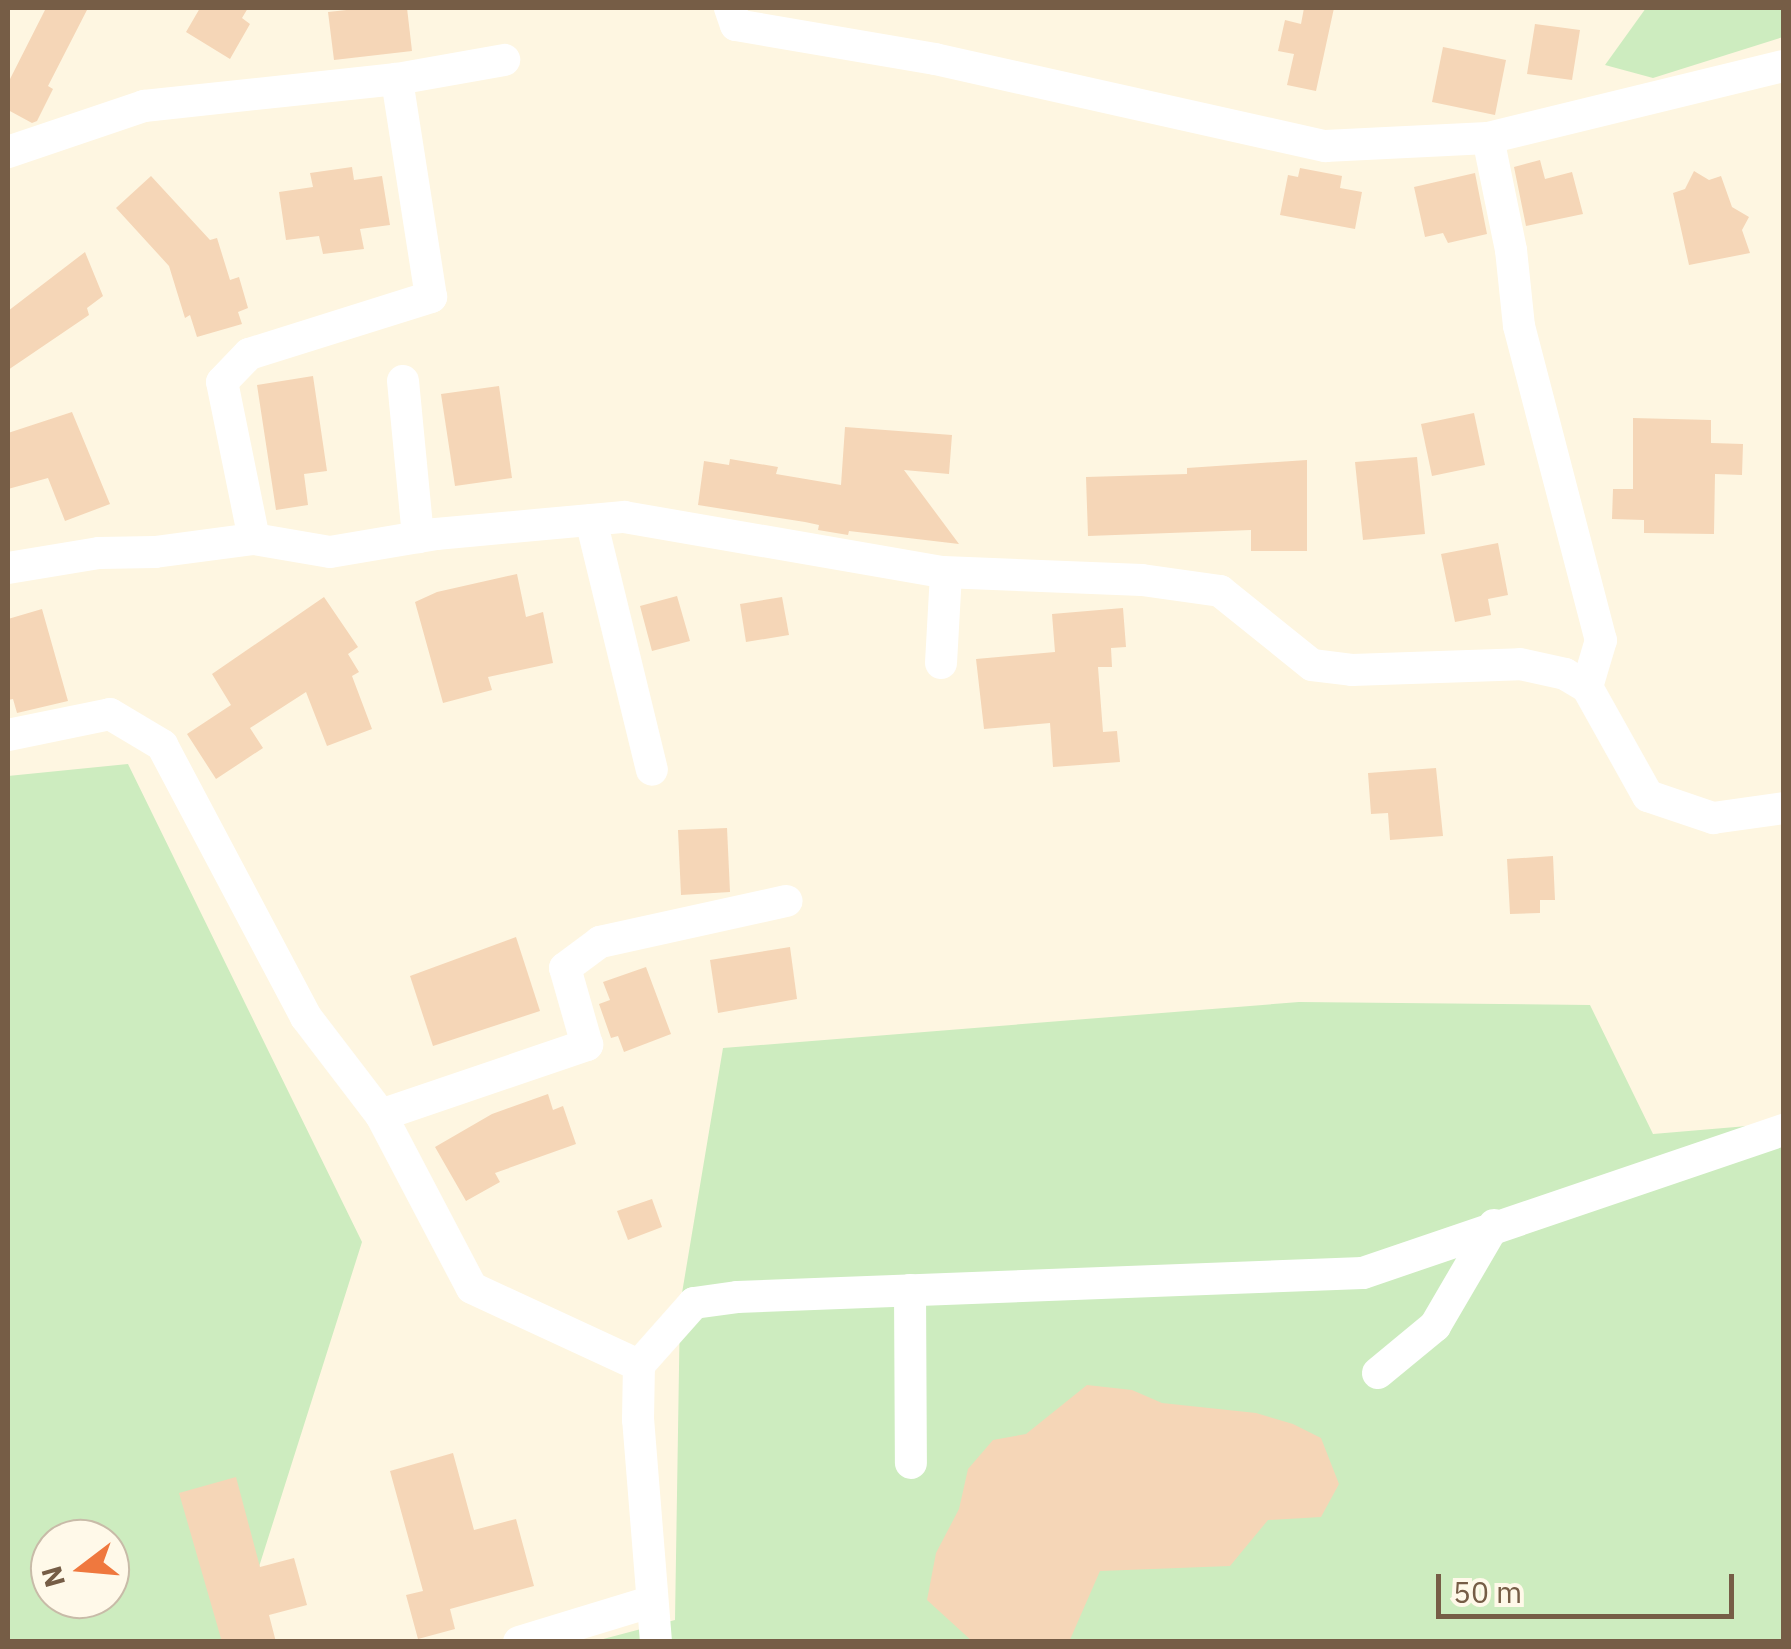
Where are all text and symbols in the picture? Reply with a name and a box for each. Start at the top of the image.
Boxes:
north arrow [30,1519,130,1619]
scale bar [1441,1554,1738,1616]
text: N [32,1562,73,1592]
text: 50 m [1453,1572,1522,1611]

